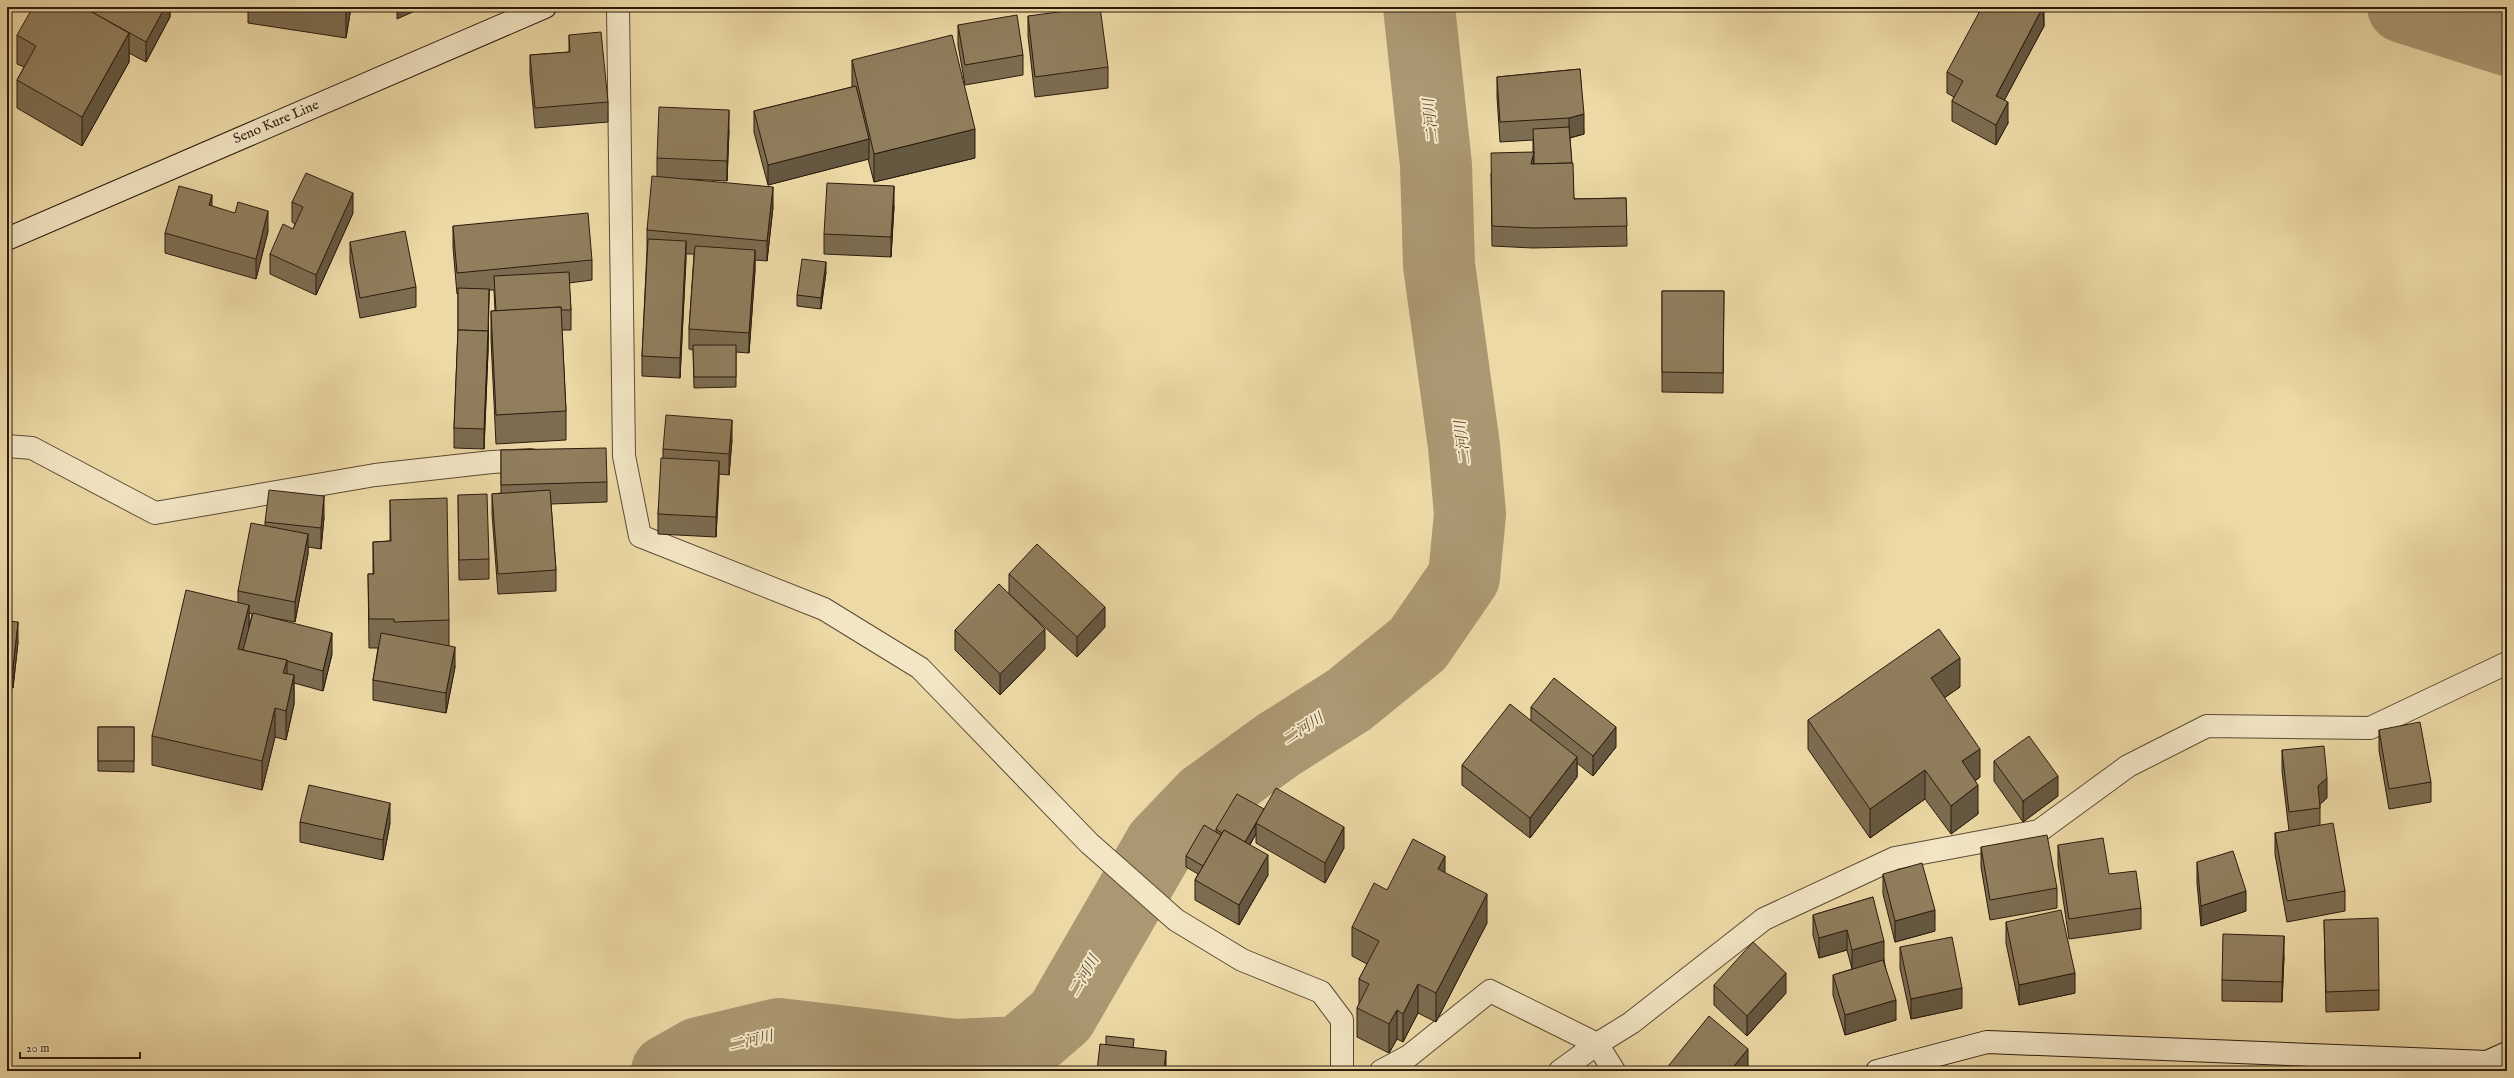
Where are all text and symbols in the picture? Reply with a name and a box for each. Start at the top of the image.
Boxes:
street label: Seno Kure Line [231,96,322,148]
water label: 二河川 [1419,96,1443,144]
water label: 二河川 [1451,418,1475,466]
water label: 二河川 [1279,708,1329,749]
water label: 二河川 [1065,950,1104,1000]
water label: 二河川 [727,1026,777,1055]
scale bar [20,1034,140,1060]
text: 20 m [26,1041,49,1056]

